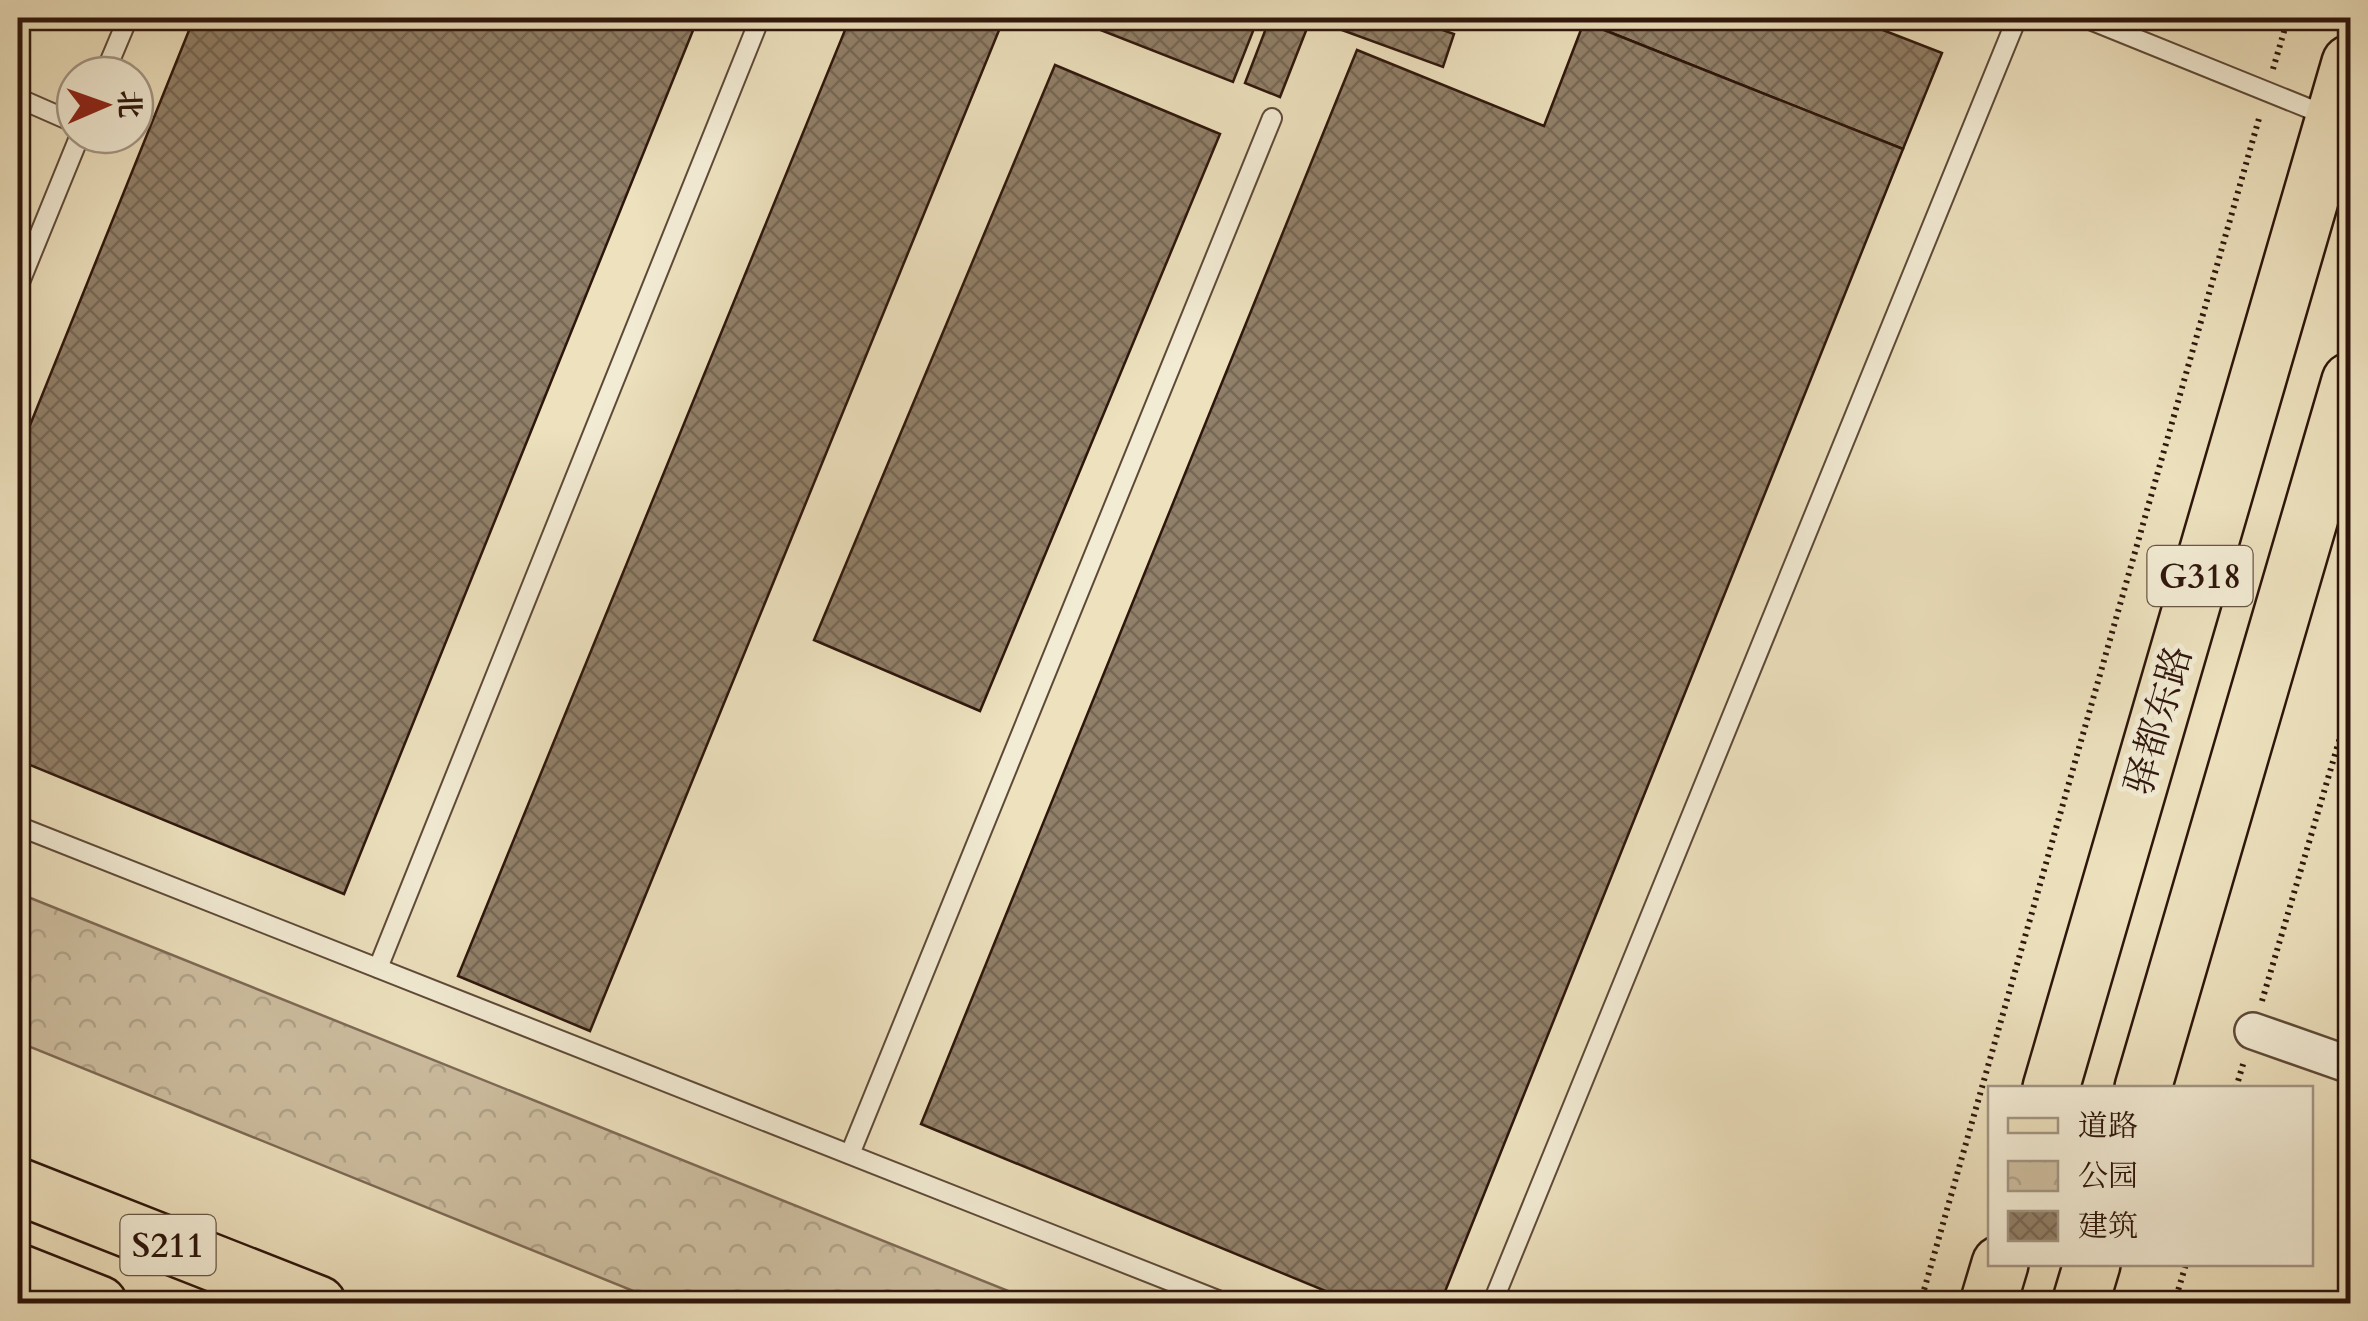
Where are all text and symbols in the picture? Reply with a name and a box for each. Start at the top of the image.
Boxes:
north arrow [55,55,155,155]
text: 北 [110,90,148,119]
road number: G318 [2148,546,2252,606]
street label: 驿都东路 [2113,640,2205,801]
legend [1988,1086,2313,1266]
text: 道路 [2078,1106,2138,1147]
text: 公园 [2078,1156,2138,1197]
text: 建筑 [2078,1206,2138,1247]
road number: S211 [120,1215,216,1275]

